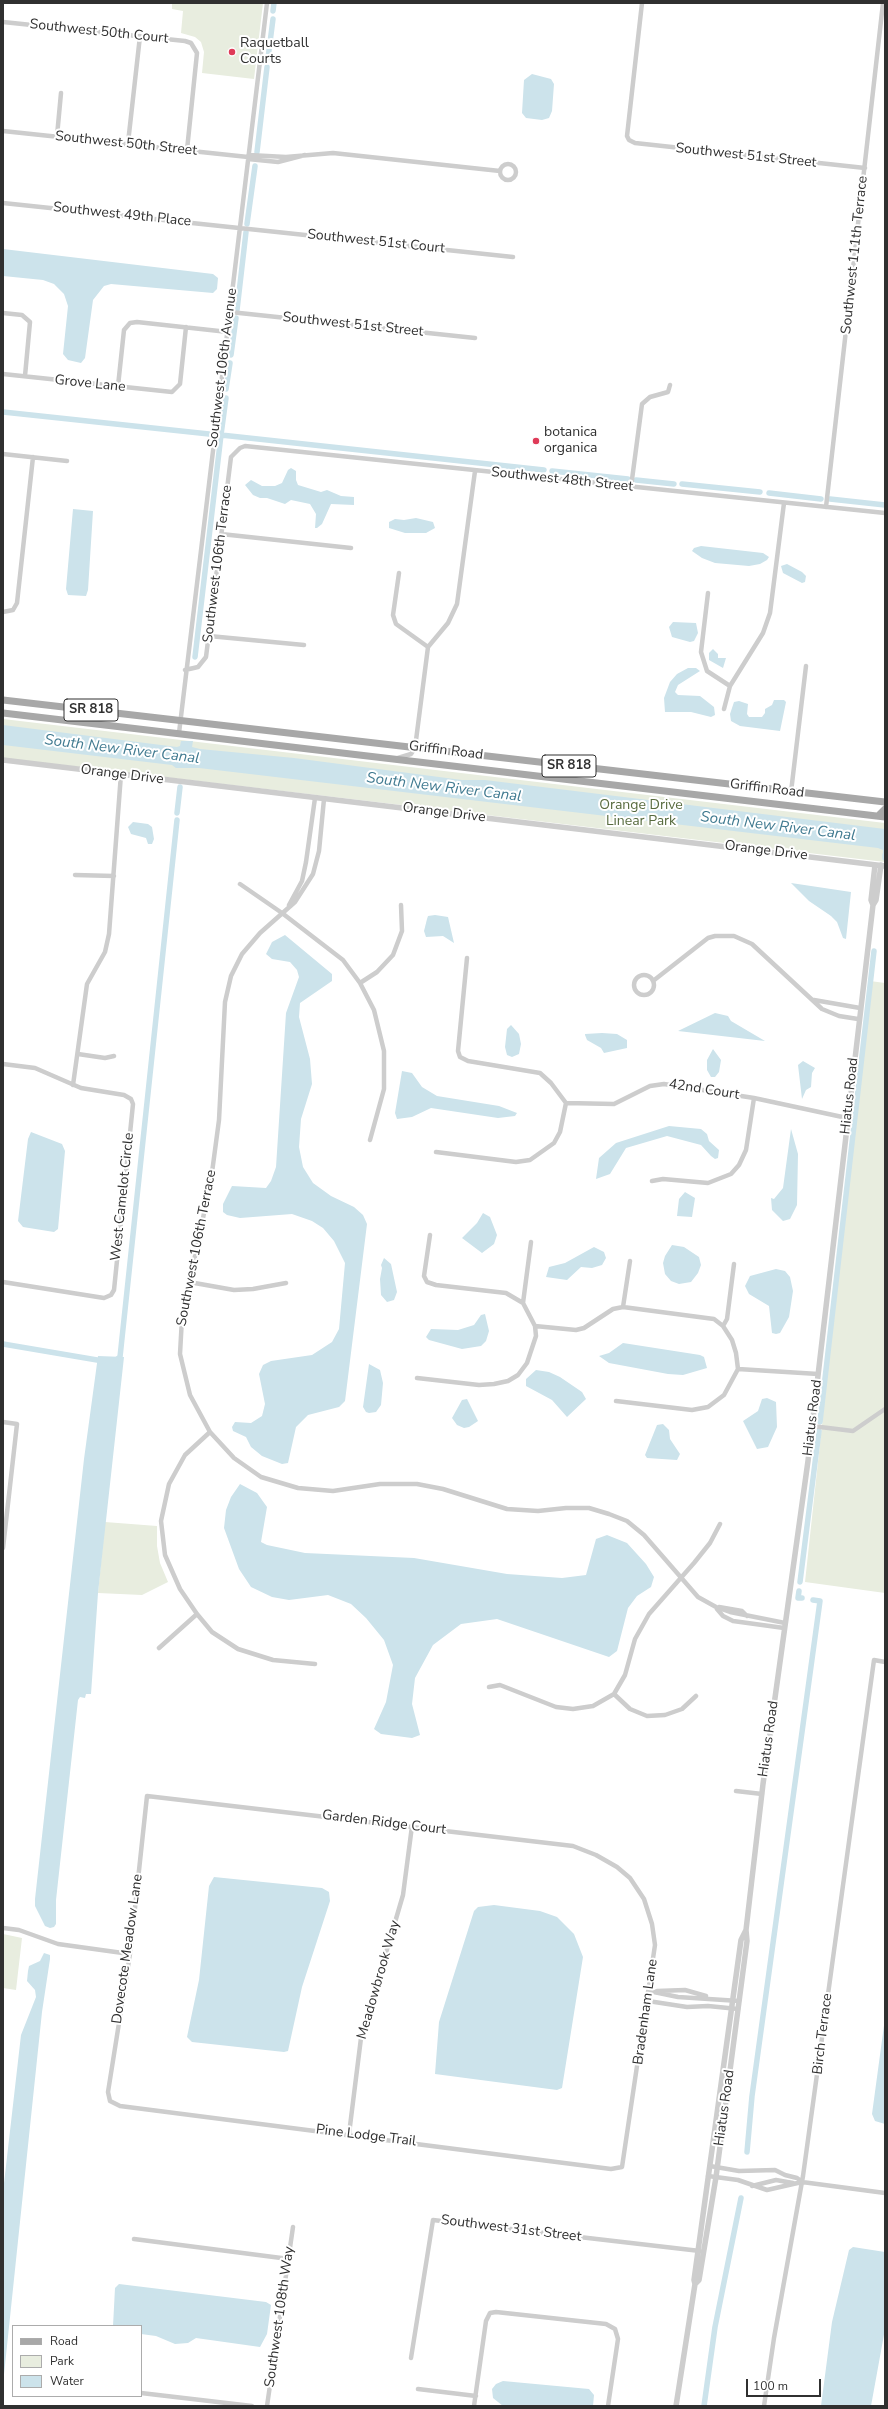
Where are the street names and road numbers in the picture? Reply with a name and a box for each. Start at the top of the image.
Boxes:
street label: Southwest 50th Court [29,16,169,48]
street label: Southwest 50th Street [54,128,198,160]
street label: Southwest 51st Street [675,140,817,172]
street label: Southwest 111th Terrace [838,175,872,335]
street label: Southwest 49th Place [52,199,192,231]
street label: Southwest 51st Court [306,226,446,258]
street label: Southwest 106th Avenue [205,287,241,449]
street label: Southwest 51st Street [282,309,424,341]
street label: Grove Lane [54,372,126,396]
street label: Southwest 48th Street [490,464,634,496]
street label: Southwest 106th Terrace [200,484,236,644]
road number: SR 818 [64,699,118,721]
street label: Griffin Road [408,738,484,764]
road number: SR 818 [542,755,596,777]
street label: Orange Drive [80,762,164,788]
street label: Griffin Road [729,776,805,802]
street label: Orange Drive [402,800,486,826]
street label: Orange Drive [724,838,808,864]
street label: Hiatus Road [838,1057,862,1135]
street label: 42nd Court [667,1076,741,1104]
street label: West Camelot Circle [108,1132,138,1262]
street label: Southwest 106th Terrace [174,1168,220,1328]
street label: Hiatus Road [800,1379,826,1457]
street label: Hiatus Road [755,1700,783,1778]
street label: Garden Ridge Court [321,1807,447,1839]
street label: Dovecote Meadow Lane [109,1873,147,2025]
street label: Meadowbrook Way [354,1919,404,2041]
street label: Bradenham Lane [630,1958,662,2066]
street label: Birch Terrace [810,1992,836,2076]
street label: Hiatus Road [711,2069,739,2147]
street label: Pine Lodge Trail [315,2122,417,2150]
street label: Southwest 31st Street [440,2212,582,2246]
street label: Southwest 108th Way [262,2245,298,2389]

